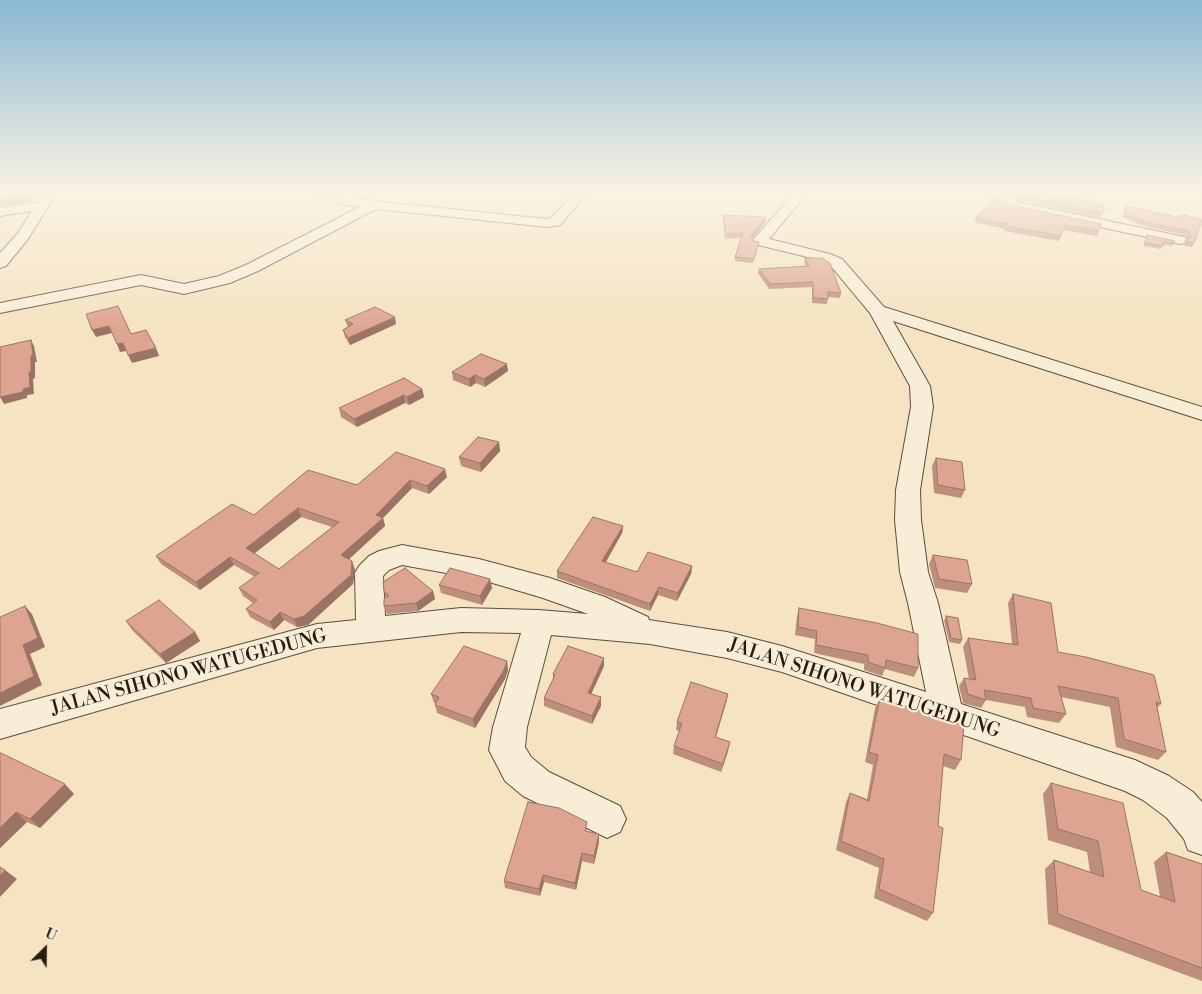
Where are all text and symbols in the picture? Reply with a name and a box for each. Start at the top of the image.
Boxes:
street label: JALAN SIHONO WATUGEDUNG [49,625,329,721]
street label: JALAN SIHONO WATUGEDUNG [725,634,1003,744]
north arrow [20,924,70,974]
text: U [42,925,59,946]

